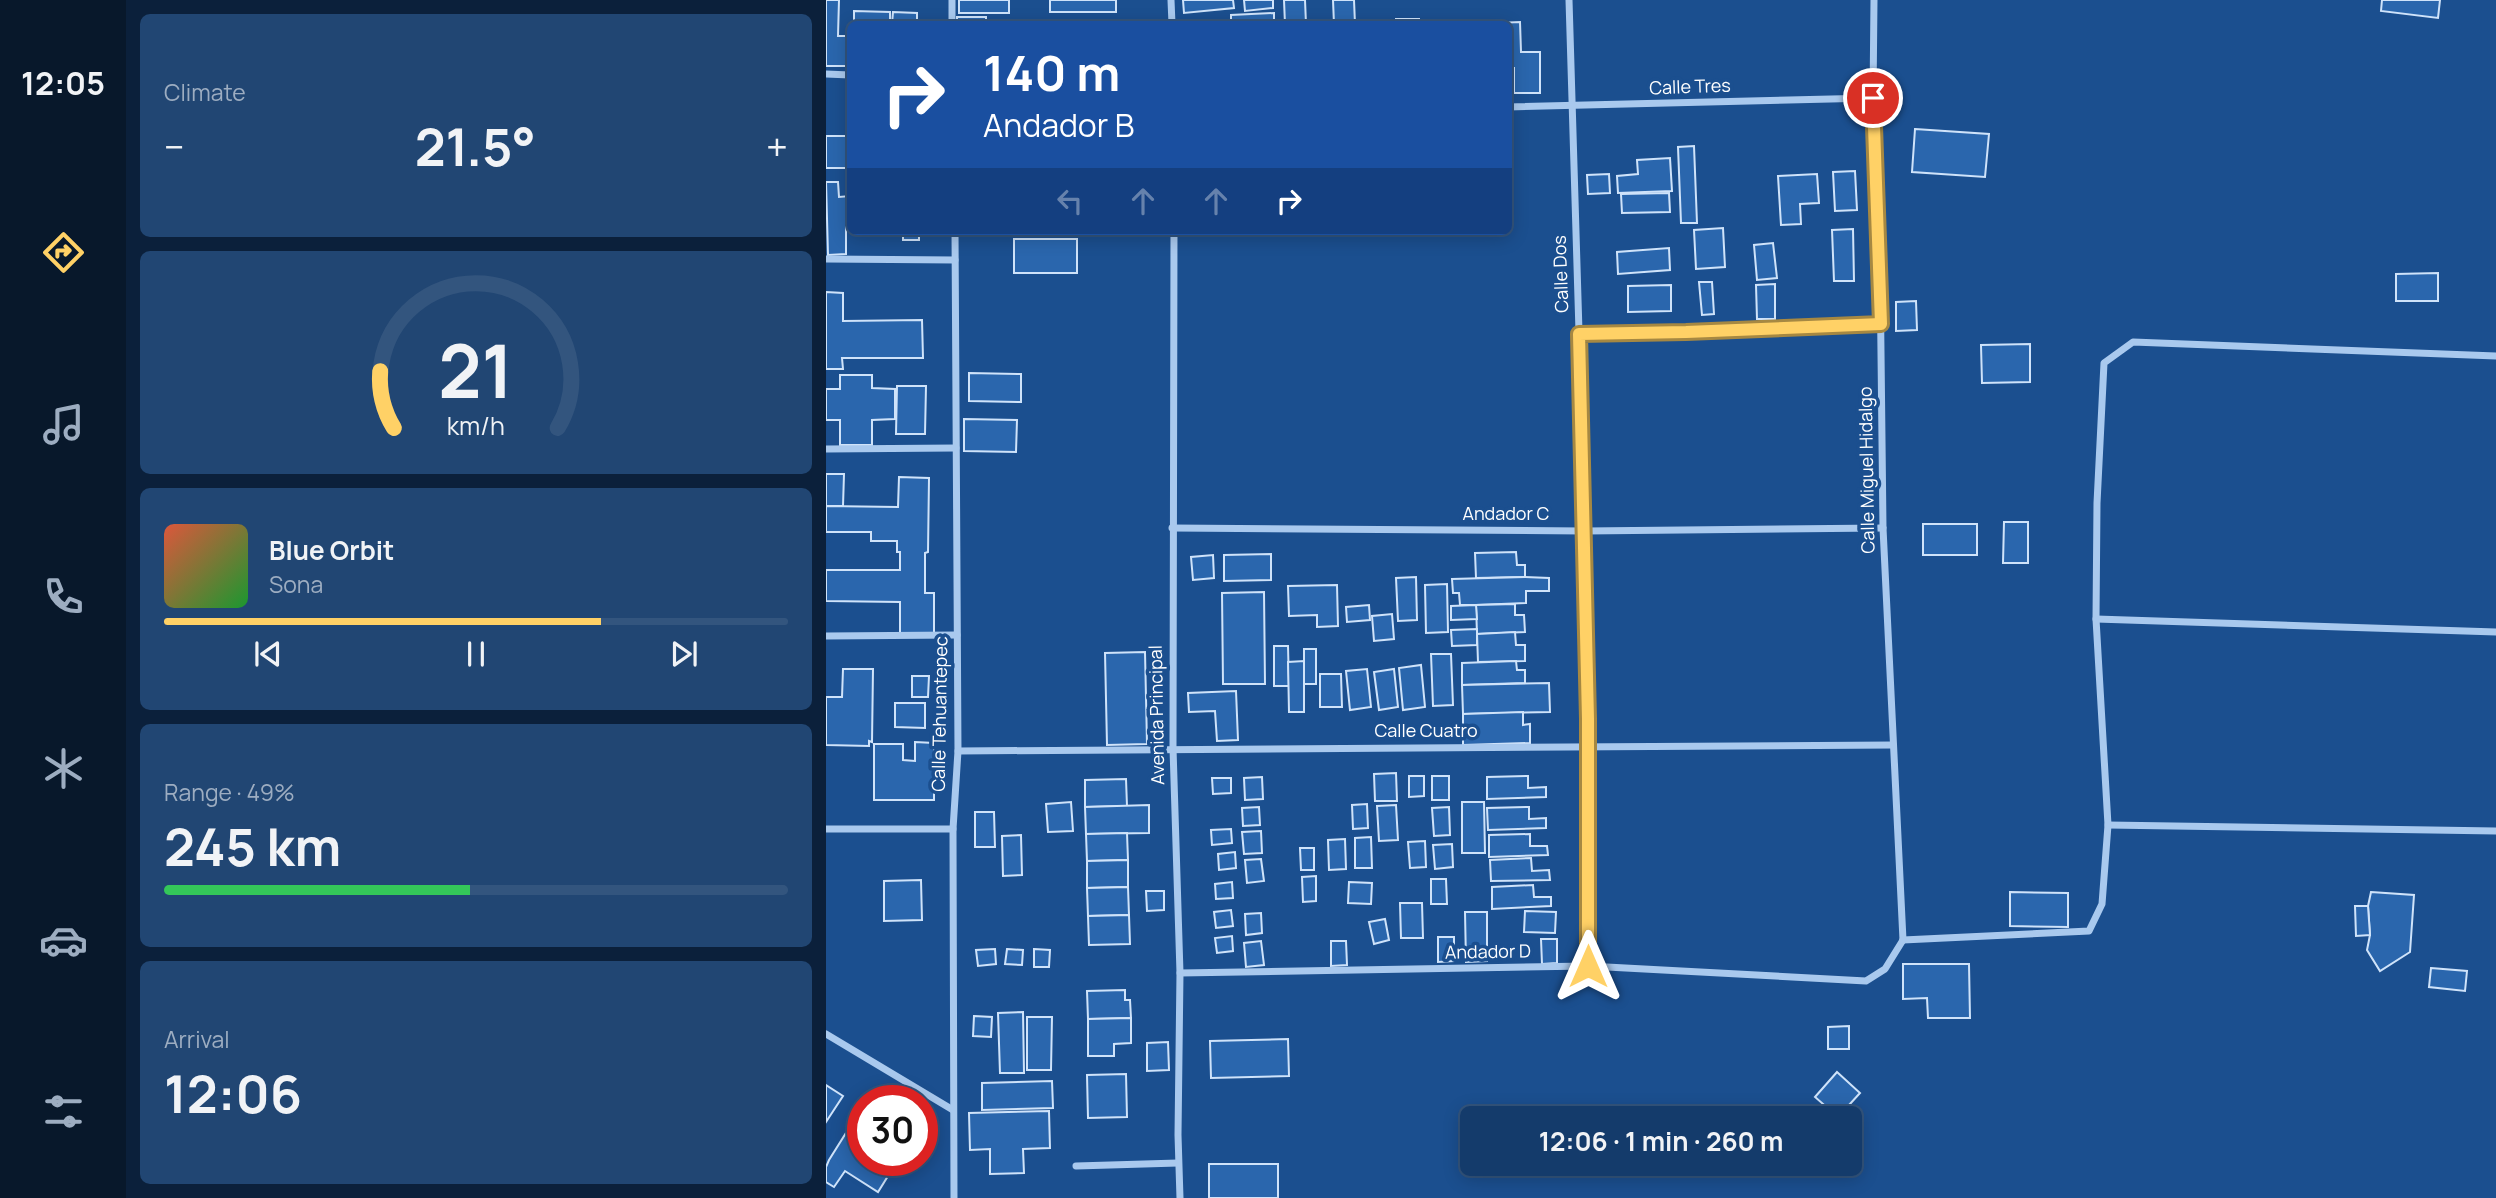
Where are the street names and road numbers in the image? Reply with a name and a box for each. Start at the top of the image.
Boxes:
street label: Calle Tres [1649,73,1731,99]
street label: Calle Dos [1547,235,1573,313]
street label: Calle Miguel Hidalgo [1853,386,1879,554]
street label: Andador C [1463,501,1550,525]
street label: Calle Tehuantepec [926,636,952,792]
street label: Avenida Principal [1143,645,1169,785]
street label: Calle Cuatro [1374,718,1478,742]
street label: Andador D [1445,938,1531,964]

